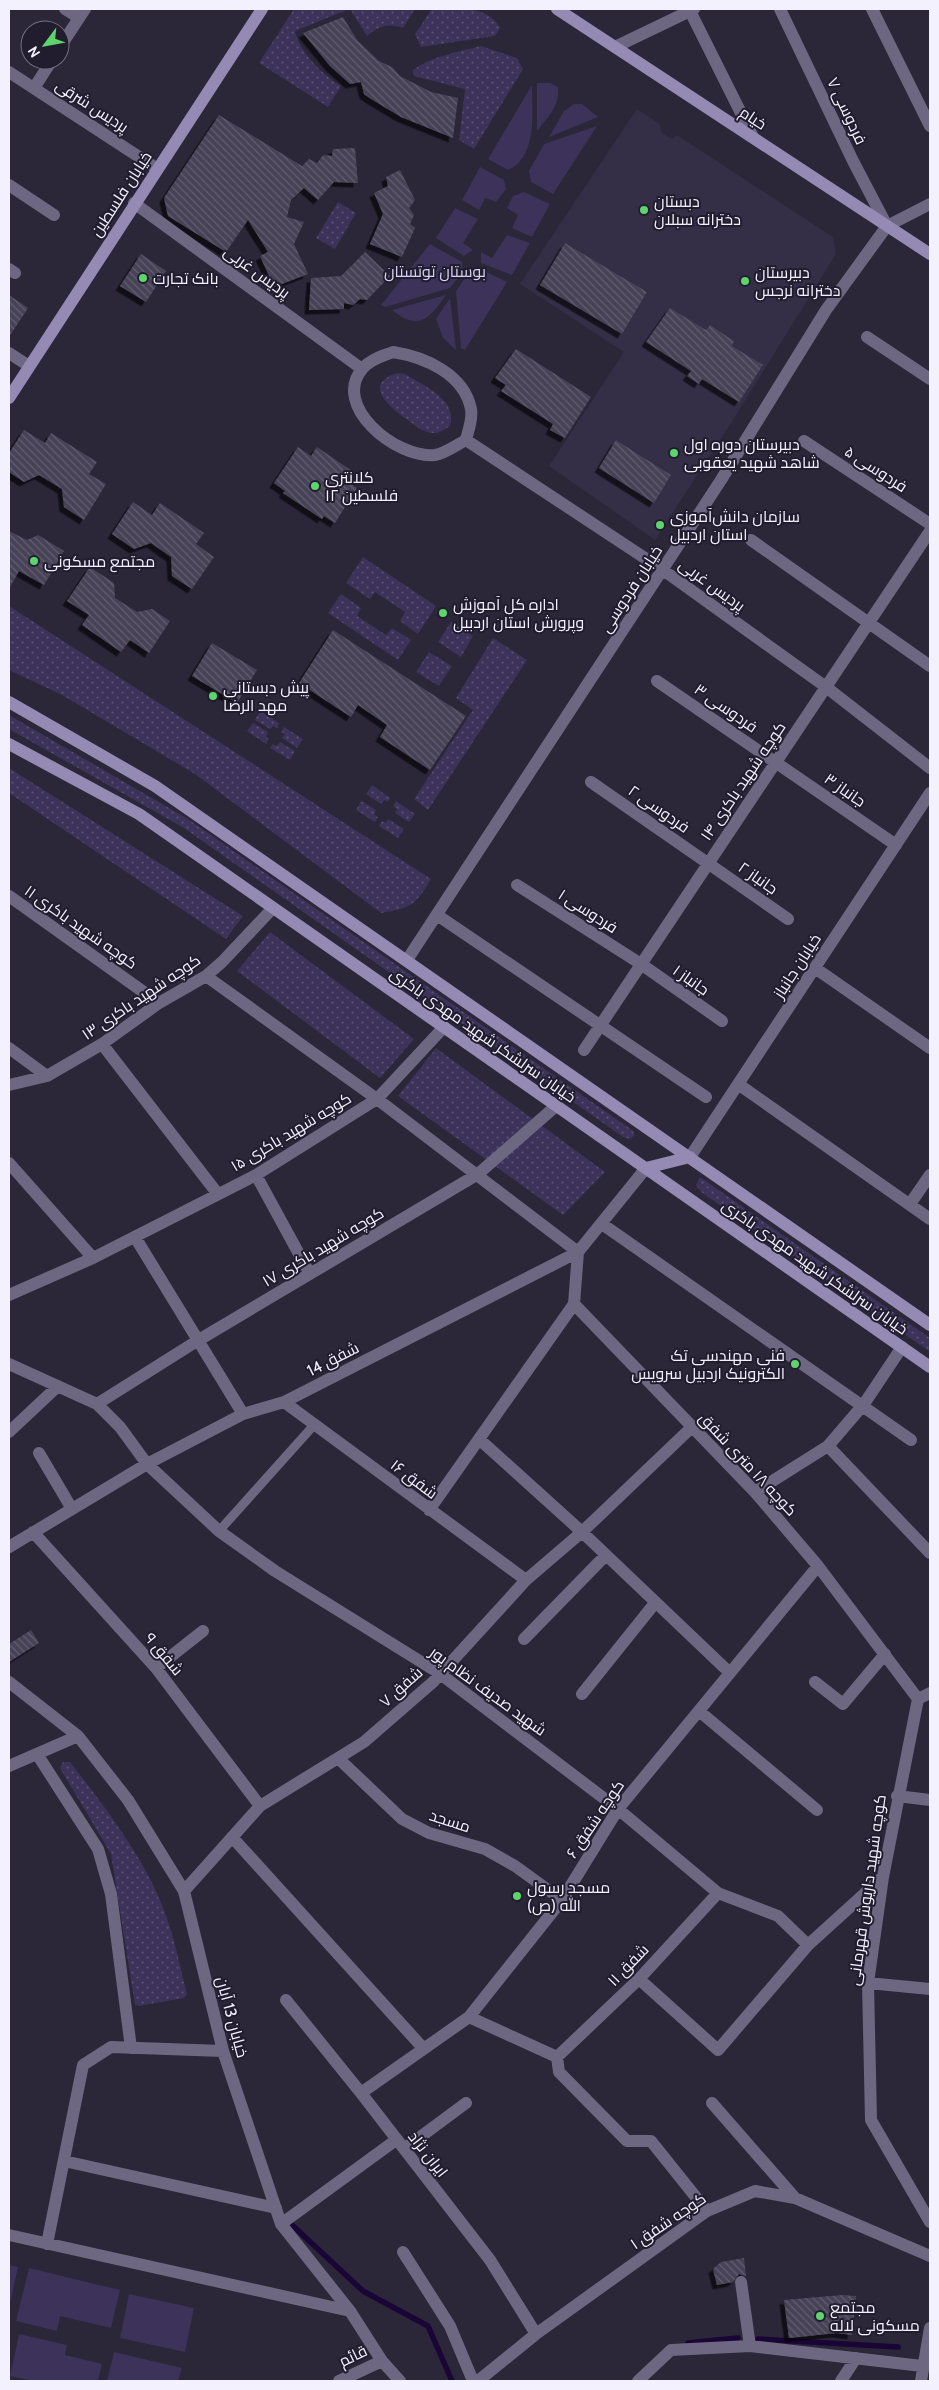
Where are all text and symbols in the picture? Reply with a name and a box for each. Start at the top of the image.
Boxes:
north arrow [20,20,70,70]
text: N [24,43,44,61]
street label: فردوسی ۷ [822,74,871,148]
street label: پردیس شرقی [51,75,133,139]
street label: خیام [735,102,770,135]
street label: خیابان فلسطین [86,148,156,241]
place label: دبستان دخترانه سبلان [654,192,741,230]
marker: دبستان دخترانه سبلان [638,204,650,216]
street label: پردیس غربی [219,242,294,304]
park label: بوستان توتستان [384,262,486,282]
place label: دبیرستان دخترانه نرجس [755,263,840,301]
place label: بانک تجارت [153,269,218,288]
marker: بانک تجارت [137,272,149,284]
marker: دبیرستان دخترانه نرجس [739,275,751,287]
place label: دبیرستان دوره اول شاهد شهید یعقوبی [684,435,820,473]
street label: فردوسی ۵ [841,442,911,497]
marker: دبیرستان دوره اول شاهد شهید یعقوبی [668,447,680,459]
place label: کلانتری ۱۲ فلسطین [325,468,398,506]
marker: کلانتری ۱۲ فلسطین [309,480,321,492]
place label: سازمان دانش‌آموزی استان اردبیل [670,507,800,545]
marker: سازمان دانش‌آموزی استان اردبیل [654,519,666,531]
street label: خیابان فردوسی [596,542,667,637]
place label: مجتمع مسکونی [44,552,155,573]
marker: مجتمع مسکونی [28,555,40,567]
street label: پردیس غربی [674,555,749,617]
place label: اداره کل آموزش وپرورش استان اردبیل [453,595,584,634]
marker: اداره کل آموزش وپرورش استان اردبیل [437,607,449,619]
place label: پیش دبستانی مهد الرضا [223,678,310,716]
street label: فردوسی ۳ [690,679,761,737]
marker: پیش دبستانی مهد الرضا [207,690,219,702]
street label: کوچه شهید باکری ۱۴ [696,718,791,845]
street label: جانباز ۳ [821,769,869,811]
street label: فردوسی ۲ [624,781,693,838]
street label: جانباز ۲ [735,858,781,898]
street label: کوچه شهید باکری ۱۱ [20,881,141,975]
street label: فردوسی ۱ [554,885,621,938]
street label: خیابان جانباز [769,930,826,1003]
street label: کوچه شهید باکری ۱۳ [78,950,205,1045]
street label: جانباز ۱ [669,961,713,999]
street label: خیابان سرلشکر شهید مهدی باکری [386,963,580,1107]
street label: کوچه شهید باکری ۱۵ [227,1089,356,1177]
street label: خیابان سرلشکر شهید مهدی باکری [718,1195,912,1339]
street label: کوچه شهید باکری ۱۷ [259,1203,388,1292]
street label: شفق 14 [304,1338,363,1381]
place label: فنی مهندسی تک الکترونیک اردبیل سرویس [631,1346,785,1384]
marker: فنی مهندسی تک الکترونیک اردبیل سرویس [789,1358,801,1370]
street label: کوچه ۱۸ متری شفق [694,1408,801,1521]
street label: شفق ۱۶ [386,1455,441,1504]
street label: شفق ۹ [140,1629,187,1680]
street label: شهید صدیف نظام پور [424,1642,550,1741]
street label: شفق ۷ [376,1663,427,1712]
street label: کوچه شفق ۶ [562,1776,630,1863]
street label: کوچه شهید داریوش قهرمانی [844,1793,892,1987]
street label: مسجد [427,1805,473,1837]
place label: مسجد رسول الله (ص) [527,1878,610,1916]
marker: مسجد رسول الله (ص) [511,1890,523,1902]
street label: شفق ۱۱ [603,1940,653,1991]
street label: خیابان 13 آبان [211,1974,252,2060]
street label: ایران نژاد [403,2127,452,2181]
street label: کوچه شفق ۱ [626,2189,711,2255]
place label: مجتمع مسکونی لاله [830,2298,920,2336]
marker: مجتمع مسکونی لاله [814,2310,826,2322]
street label: قائم [336,2341,371,2373]

